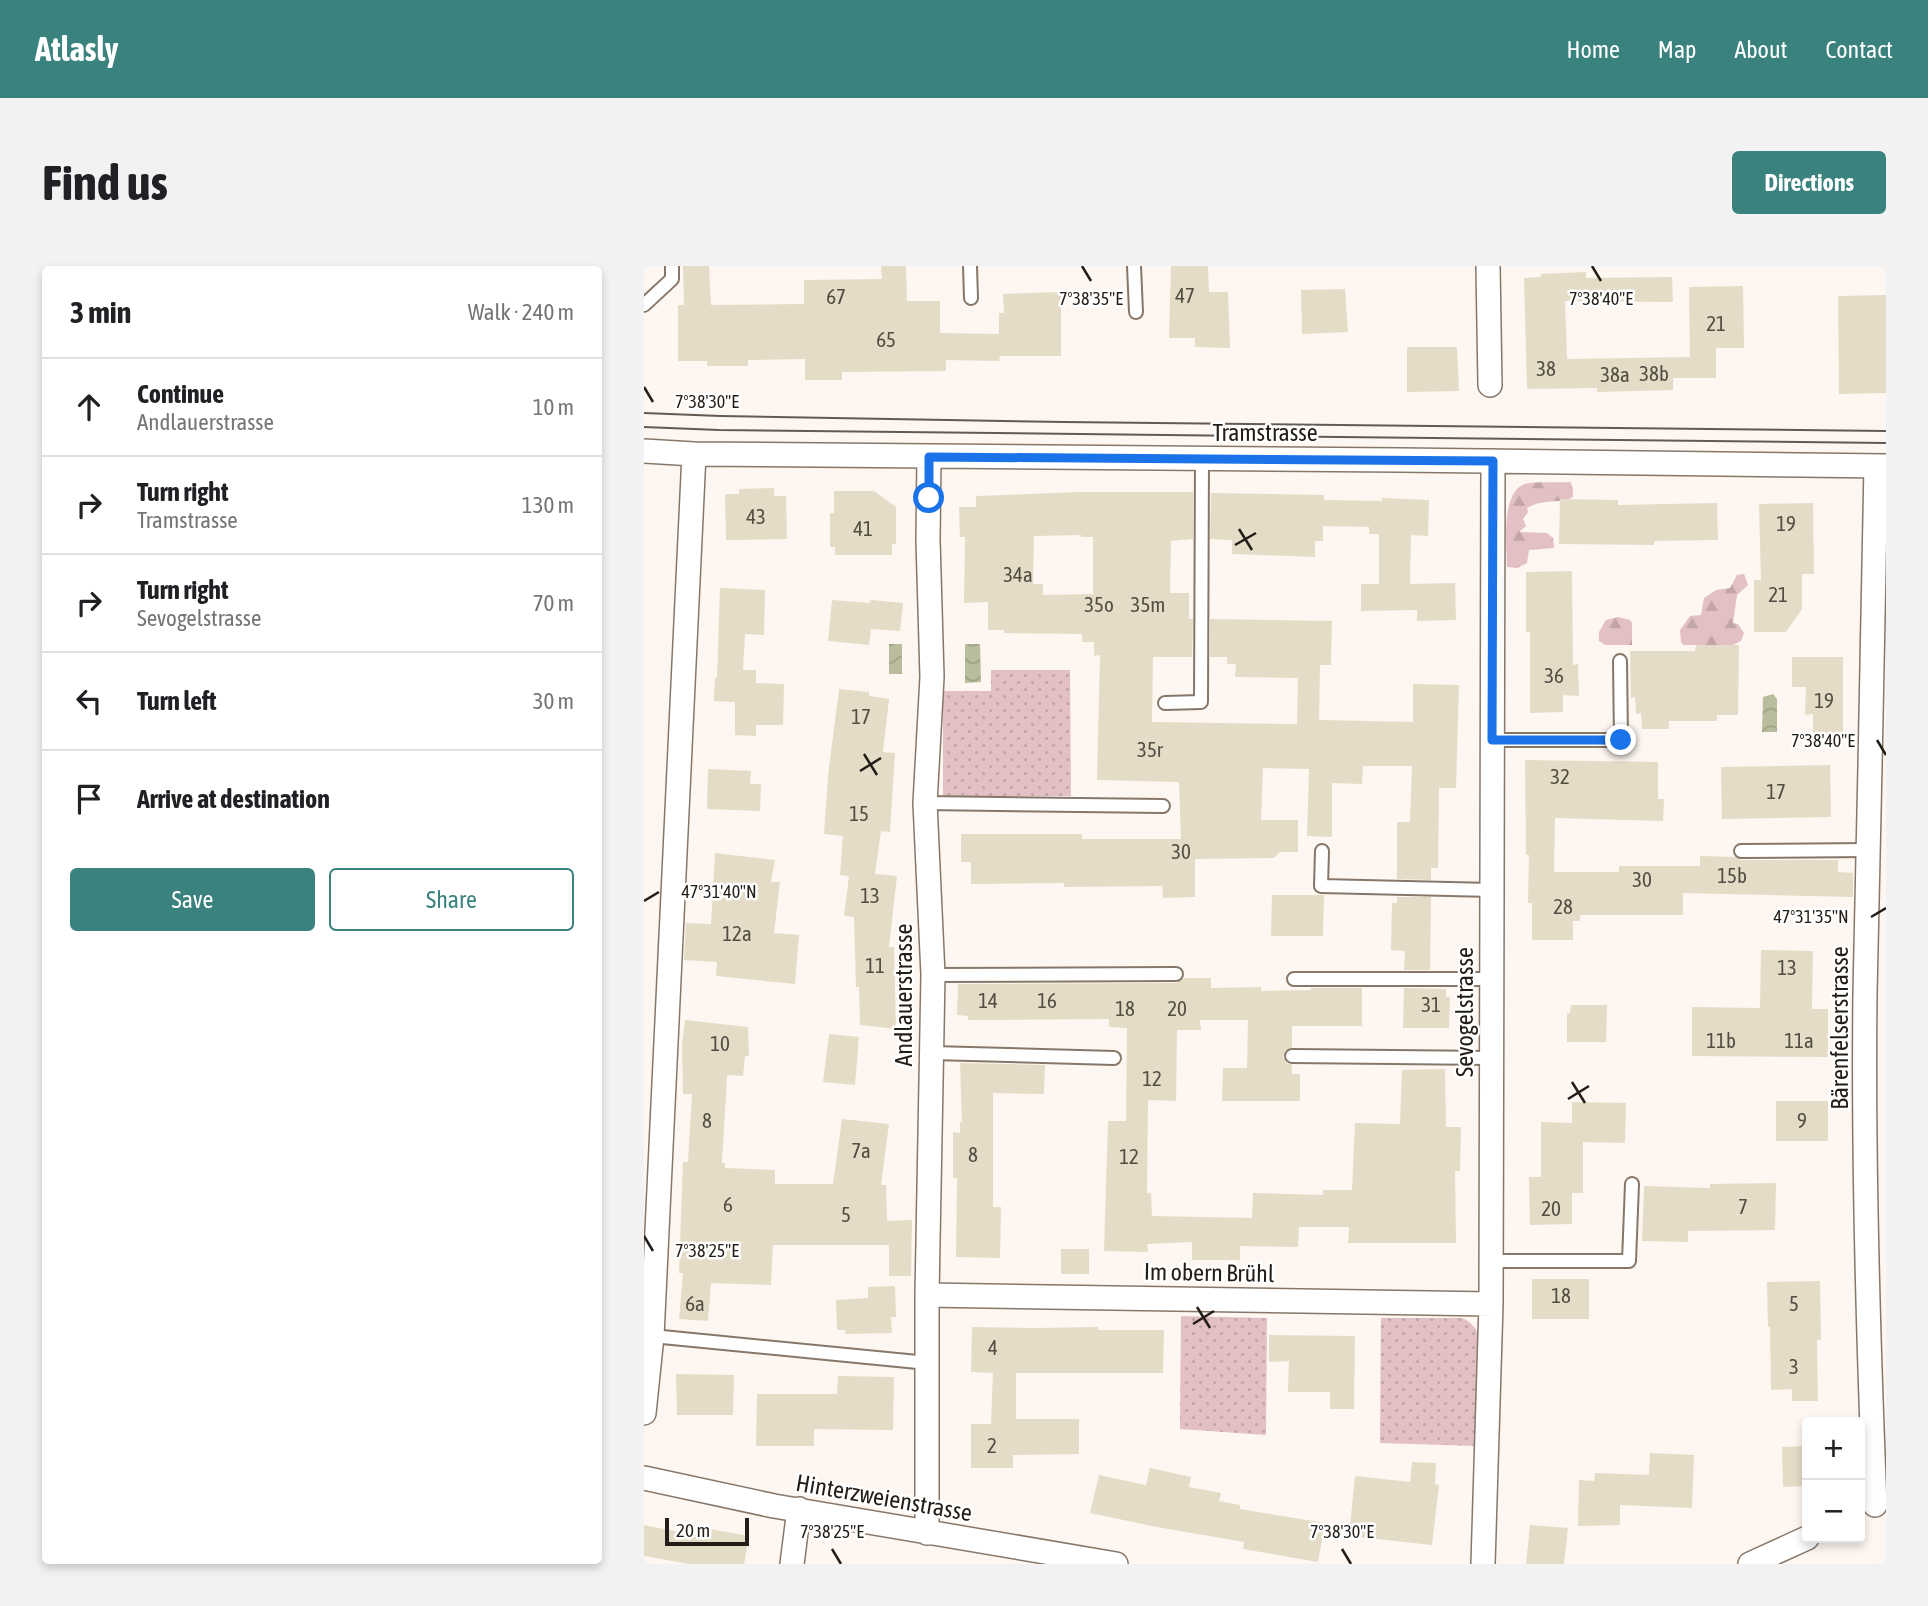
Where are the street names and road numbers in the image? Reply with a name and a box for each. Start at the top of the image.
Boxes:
street label: Tramstrasse [1212,419,1318,446]
street label: Andlauerstrasse [890,924,917,1066]
street label: Bärenfelserstrasse [1826,946,1853,1110]
street label: Sevogelstrasse [1451,947,1478,1077]
street label: Im obern Brühl [1144,1258,1275,1287]
street label: Hinterzweienstrasse [794,1469,974,1526]

